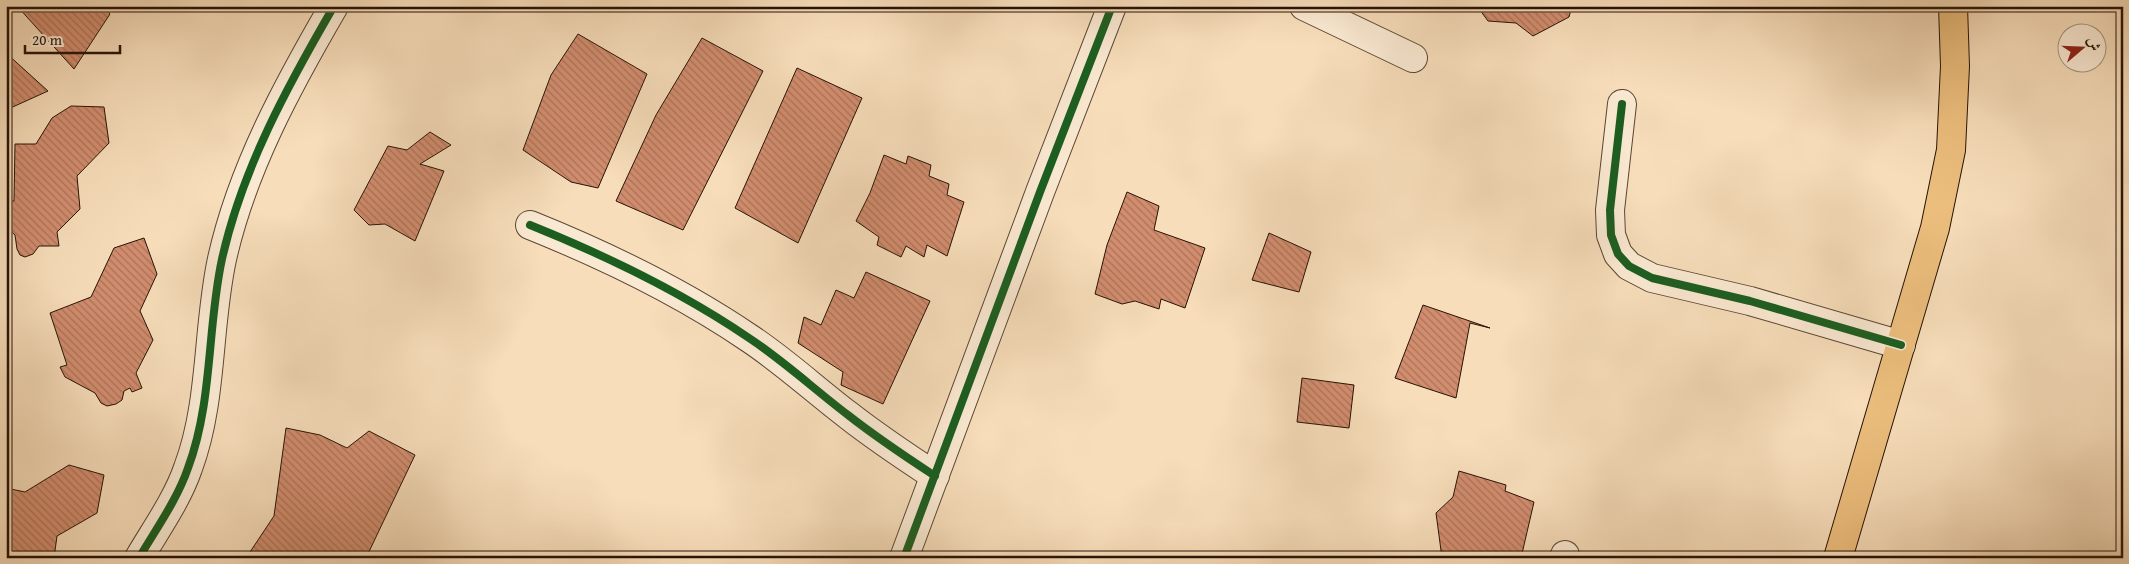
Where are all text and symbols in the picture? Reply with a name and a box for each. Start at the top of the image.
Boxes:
scale bar [25,22,120,54]
north arrow [2056,22,2106,72]
text: 20 m [32,29,63,50]
text: ش [2083,34,2106,54]

